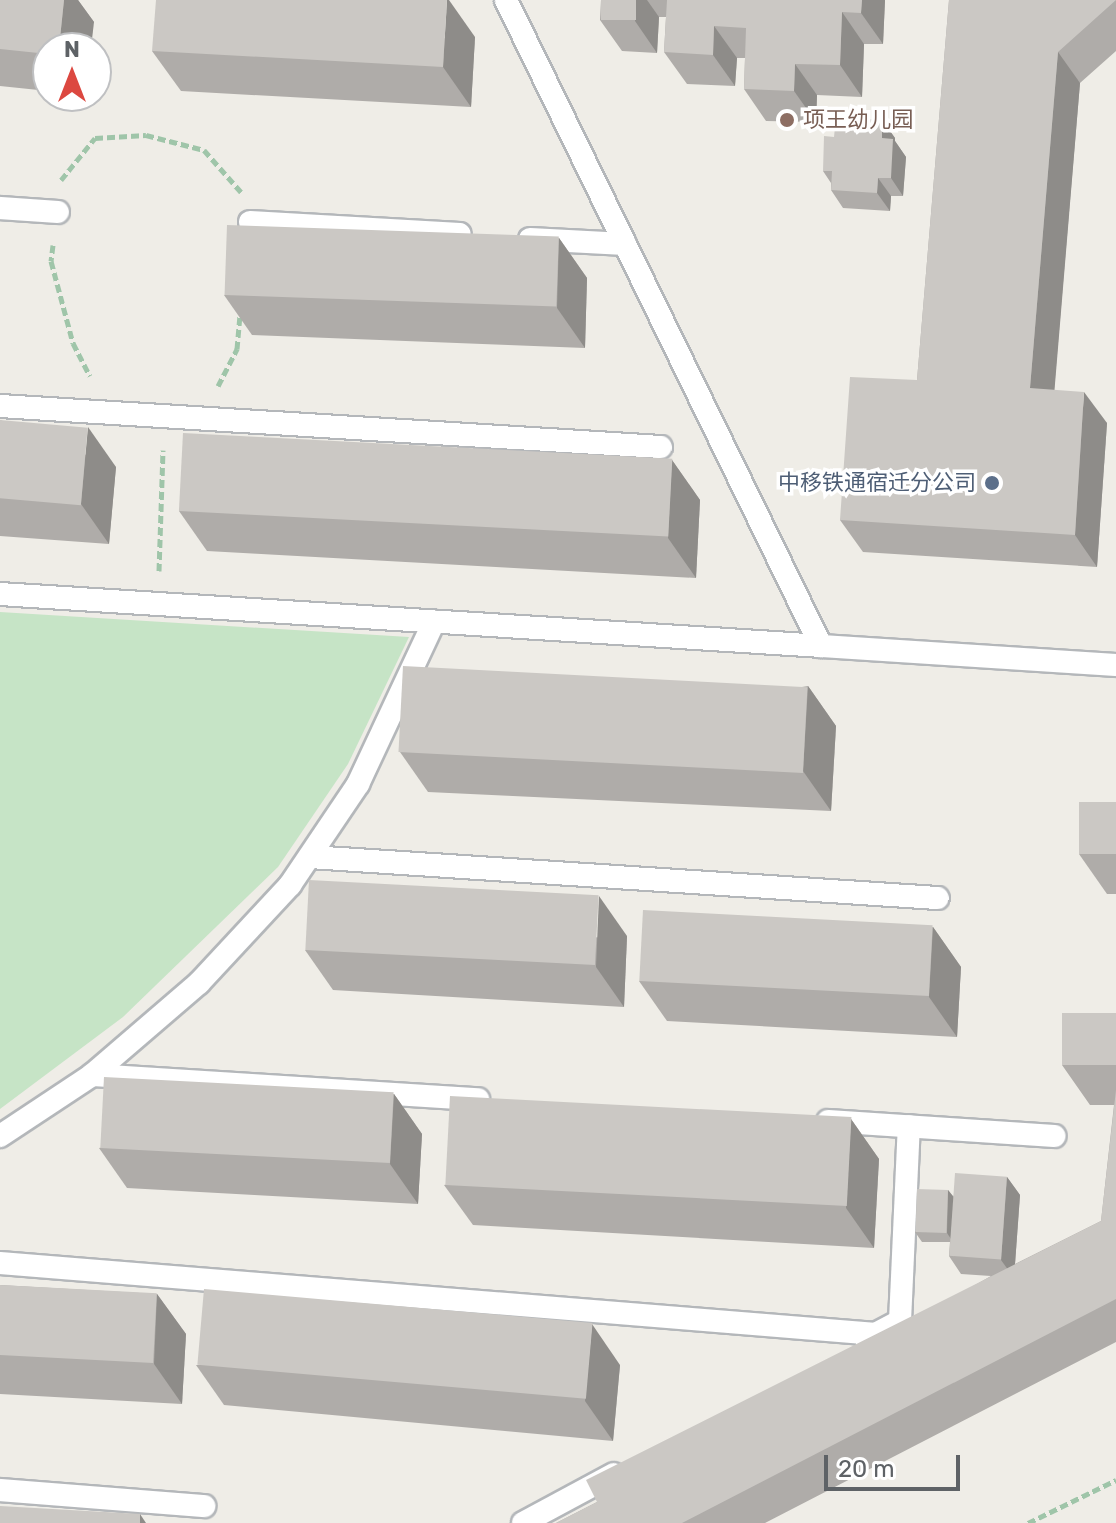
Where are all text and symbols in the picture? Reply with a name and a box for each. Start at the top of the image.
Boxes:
north arrow [32,32,112,112]
text: N [64,36,80,63]
place label: 项王幼儿园 [803,107,913,133]
marker: 项王幼儿园 [778,111,796,129]
place label: 中移铁通宿迁分公司 [778,470,976,496]
marker: 中移铁通宿迁分公司 [983,474,1001,492]
scale bar [828,1439,964,1489]
text: 20 m [838,1455,895,1483]

